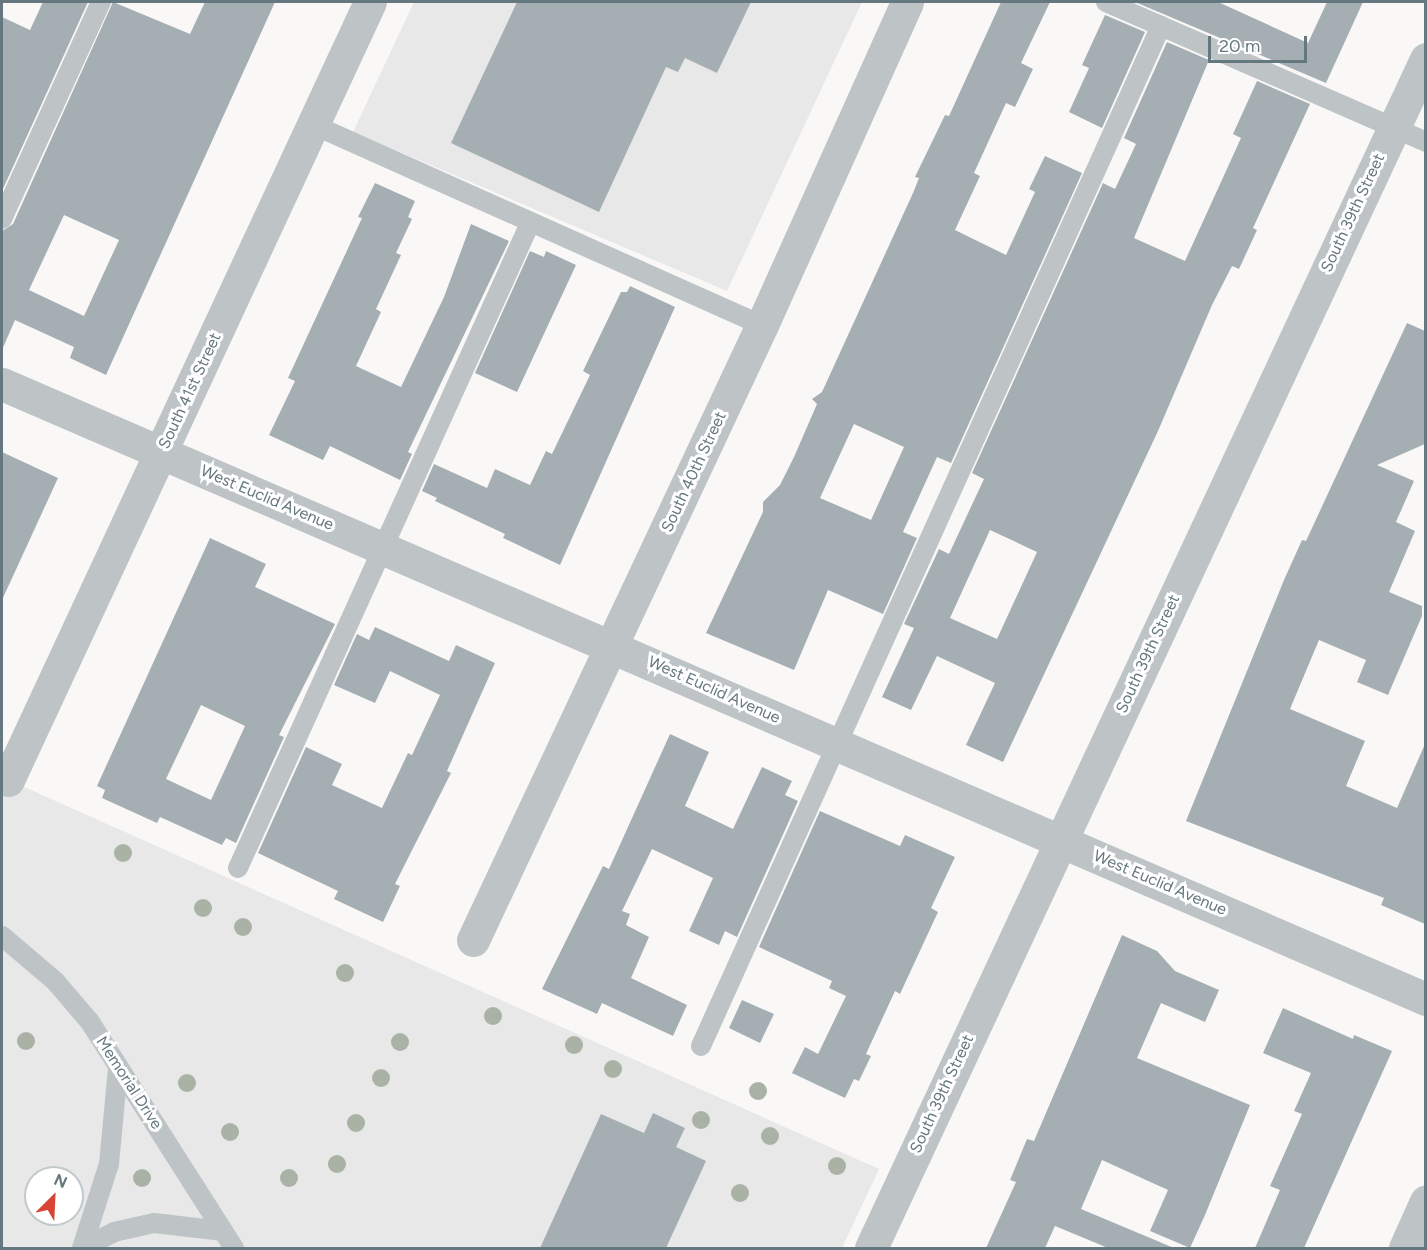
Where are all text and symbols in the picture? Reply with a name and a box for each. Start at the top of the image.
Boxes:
scale bar [1211,24,1310,62]
text: 20 m [1219,35,1260,57]
street label: South 39th Street [1317,151,1389,275]
street label: South 41st Street [155,330,225,452]
street label: South 40th Street [658,409,730,535]
street label: West Euclid Avenue [198,461,336,535]
street label: South 39th Street [1112,592,1184,716]
street label: West Euclid Avenue [645,652,783,728]
street label: West Euclid Avenue [1091,846,1229,920]
street label: South 39th Street [906,1032,978,1156]
street label: Memorial Drive [92,1033,166,1133]
north arrow [24,1166,84,1226]
text: N [51,1170,70,1192]

